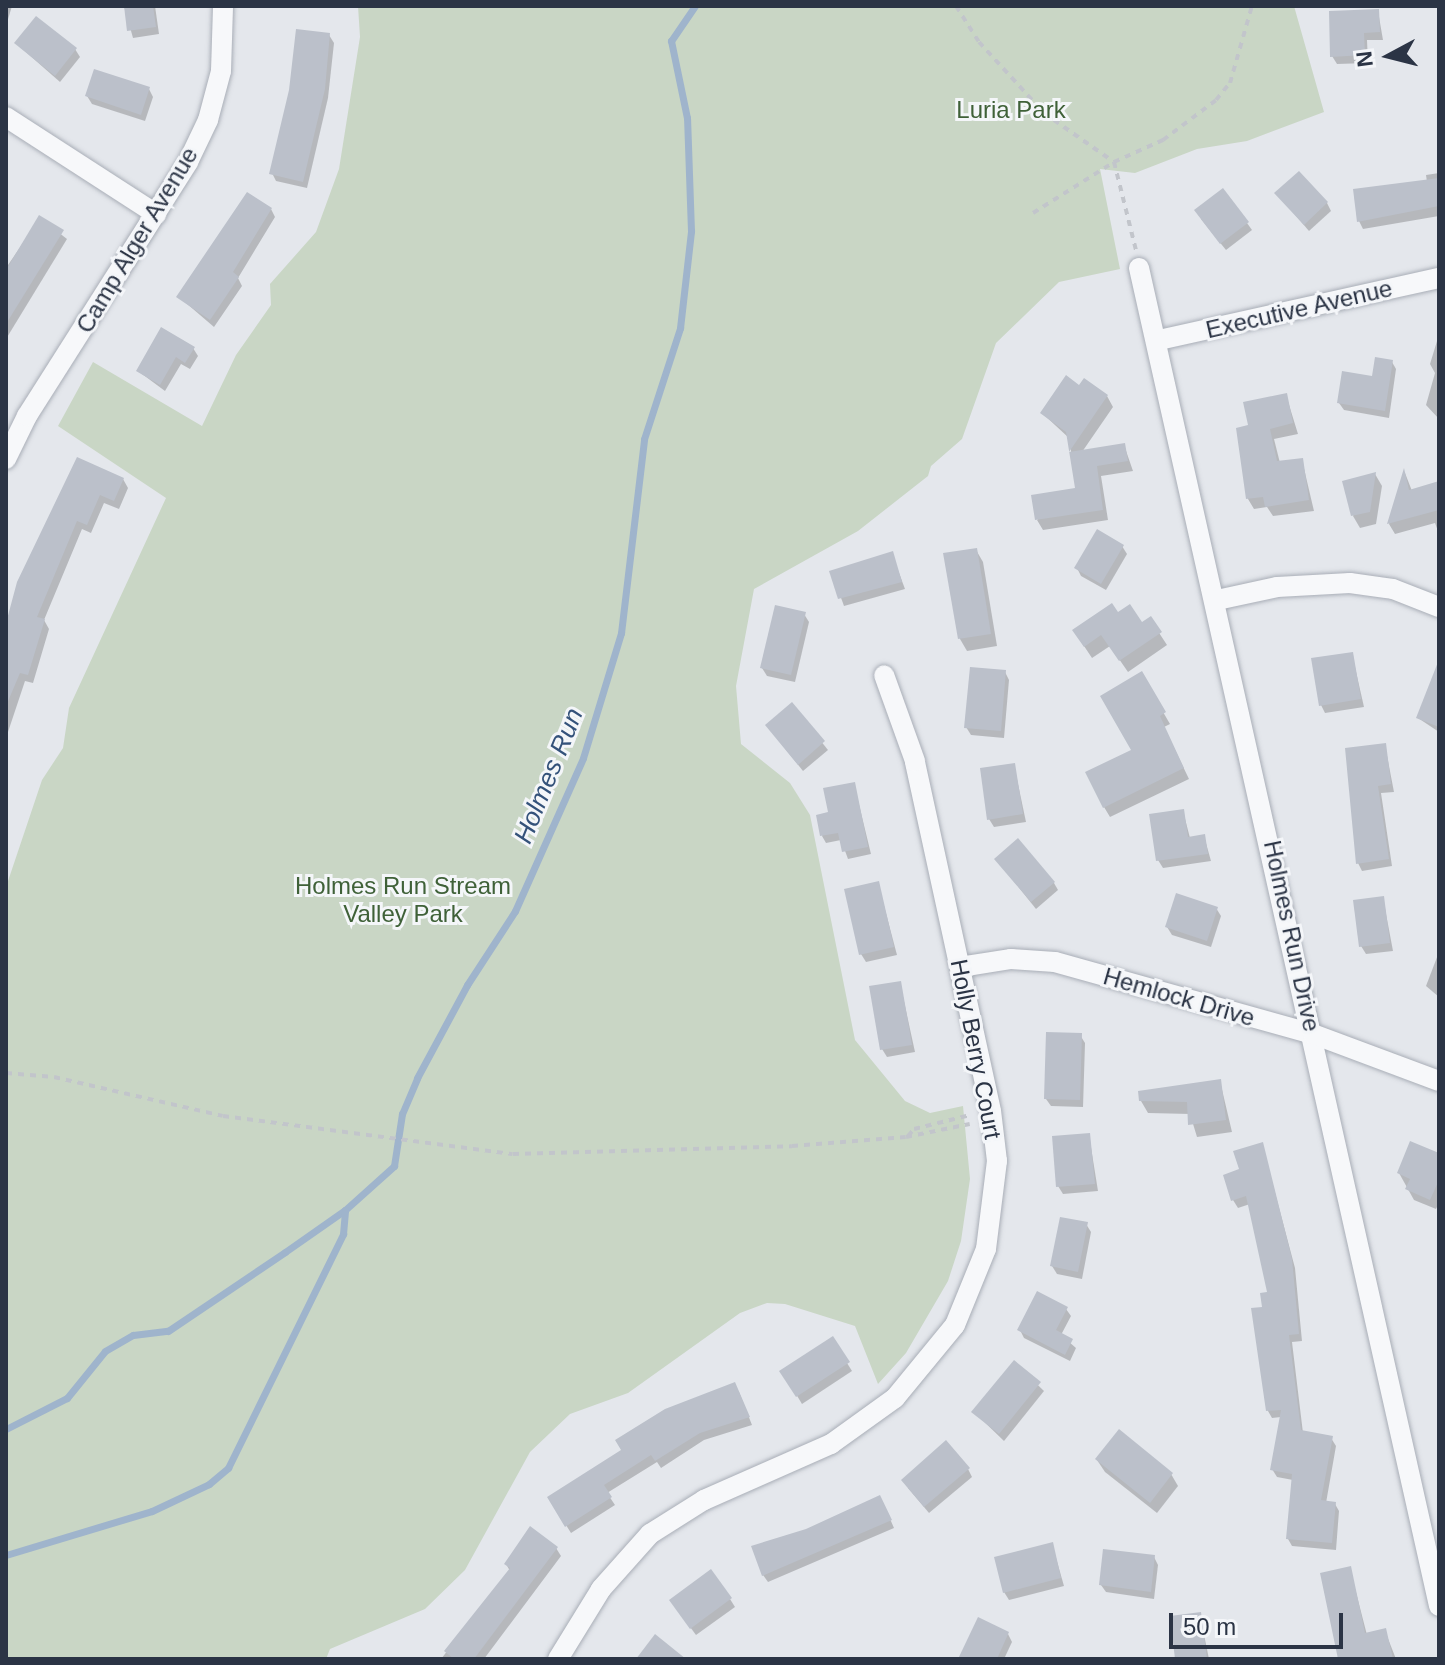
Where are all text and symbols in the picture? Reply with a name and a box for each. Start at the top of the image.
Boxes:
north arrow [1349,16,1429,96]
text: N [1351,50,1378,68]
park label: Luria Park [956,96,1066,124]
street label: Camp Alger Avenue [69,141,205,339]
street label: Executive Avenue [1202,273,1396,345]
water label: Holmes Run [508,704,590,848]
street label: Holmes Run Drive [1258,838,1326,1034]
park label: Holmes Run Stream Valley Park [295,872,511,928]
street label: Holly Berry Court [944,957,1008,1141]
street label: Hemlock Drive [1100,962,1258,1032]
scale bar [1173,1597,1347,1647]
text: 50 m [1183,1613,1236,1640]

